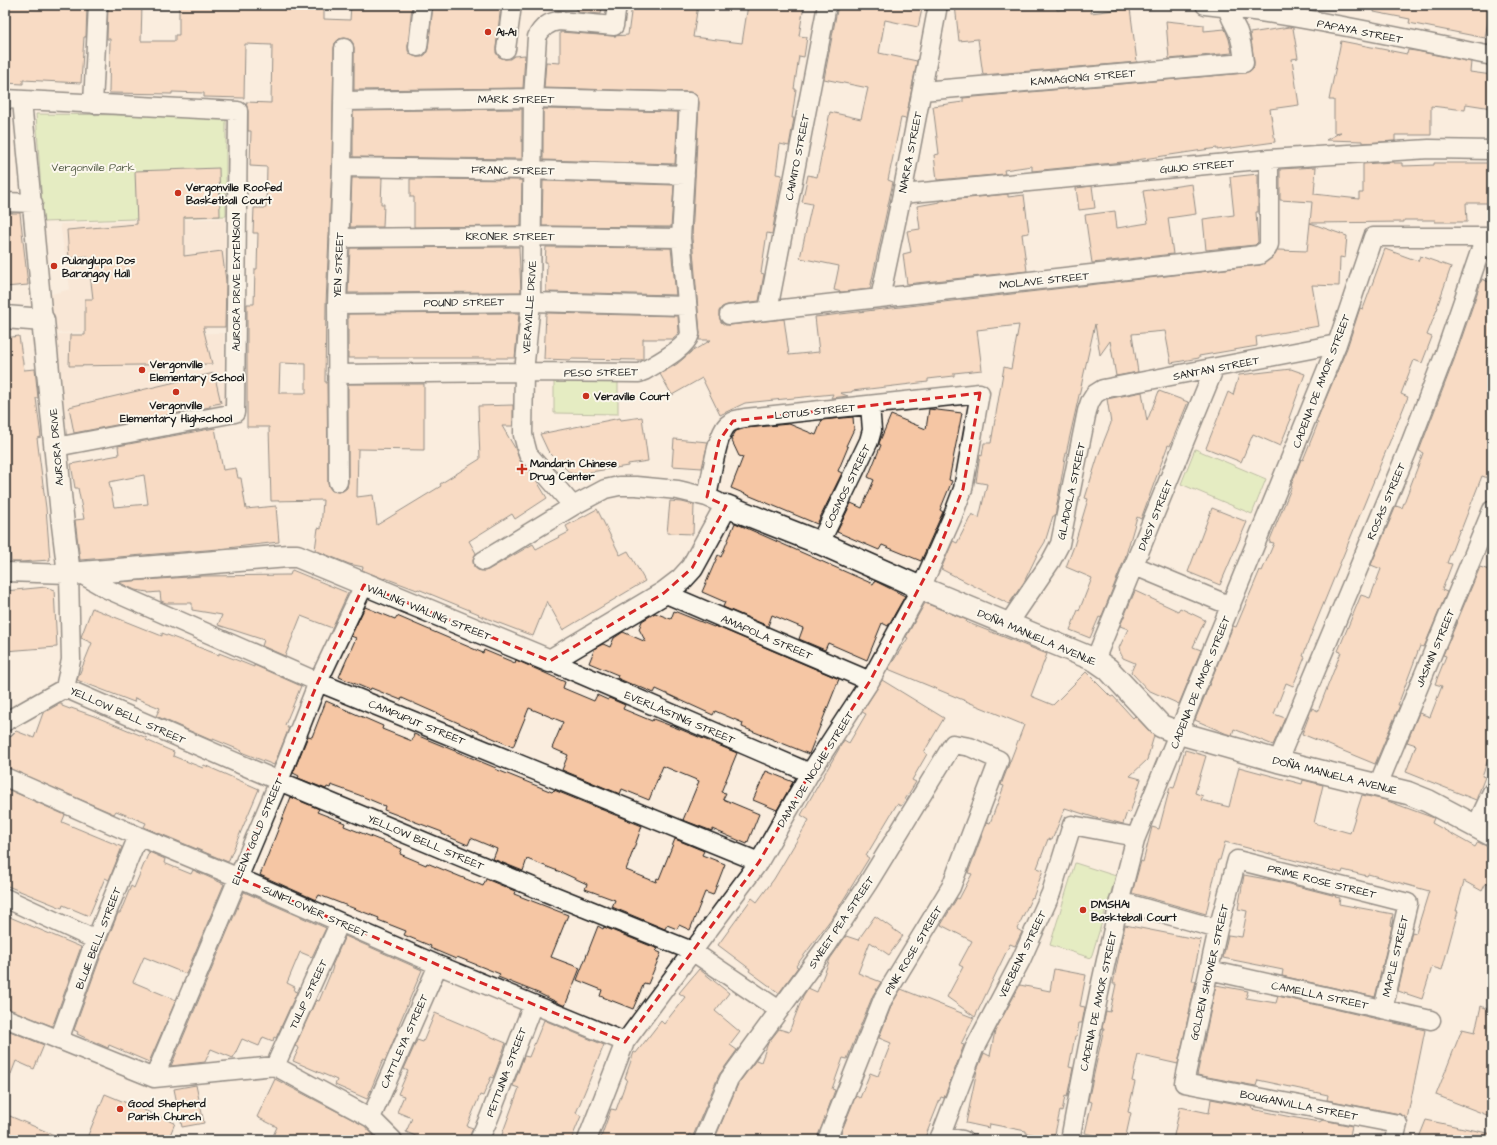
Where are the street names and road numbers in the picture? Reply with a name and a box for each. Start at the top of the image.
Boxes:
street label: PAPAYA STREET [1316,16,1404,47]
street label: KAMAGONG STREET [1030,65,1136,90]
street label: MARK STREET [478,92,554,107]
street label: NARRA STREET [895,110,926,194]
street label: CAIMITO STREET [782,113,813,201]
street label: GUIJO STREET [1159,156,1235,177]
street label: FRANC STREET [471,162,555,179]
street label: AURORA DRIVE EXTENSION [229,213,244,351]
street label: KRONER STREET [465,229,555,244]
street label: YEN STREET [330,232,347,298]
street label: VERAVILLE DRIVE [519,260,540,354]
street label: MOLAVE STREET [998,268,1090,293]
street label: POUND STREET [424,294,505,311]
street label: CADENA DE AMOR STREET [1289,312,1354,450]
street label: SANTAN STREET [1172,353,1261,384]
street label: PESO STREET [564,364,638,381]
street label: LOTUS STREET [774,400,856,423]
street label: AURORA DRIVE [46,407,67,486]
street label: GLADIOLA STREET [1054,441,1089,541]
street label: COSMOS STREET [821,442,874,531]
street label: ROSAS STREET [1363,460,1410,542]
street label: DAISY STREET [1134,478,1176,553]
street label: WALING WALING STREET [364,581,493,644]
street label: DOÑA MANUELA AVENUE [975,606,1099,669]
street label: JASMIN STREET [1412,607,1459,690]
street label: AMAPOLA STREET [719,611,815,664]
street label: CADENA DE AMOR STREET [1167,613,1234,751]
street label: YELLOW BELL STREET [67,683,188,748]
street label: EVERLASTING STREET [622,687,737,748]
street label: CAMPUPUT STREET [366,696,468,749]
street label: DAMA DE NOCHE STREET [774,708,857,830]
street label: DOÑA MANUELA AVENUE [1271,753,1399,798]
street label: ELENA GOLD STREET [228,775,287,887]
street label: YELLOW BELL STREET [365,811,487,874]
street label: PRIME ROSE STREET [1266,861,1378,902]
street label: SWEET PEA STREET [805,873,878,971]
street label: SUNFLOWER STREET [260,882,370,941]
street label: BLUE BELL STREET [72,885,125,991]
street label: GOLDEN SHOWER STREET [1187,902,1233,1042]
street label: PINK ROSE STREET [881,903,946,998]
street label: VERBENA STREET [995,908,1050,1000]
street label: MAPLE STREET [1379,914,1412,998]
street label: CADENA DE AMOR STREET [1076,930,1121,1072]
street label: TULIP STREET [286,957,331,1032]
street label: CAMELLA STREET [1270,978,1370,1013]
street label: CATTLEYA STREET [377,992,432,1091]
street label: PETTUNIA STREET [482,1025,531,1119]
street label: BOUGANVILLA STREET [1239,1087,1359,1124]

